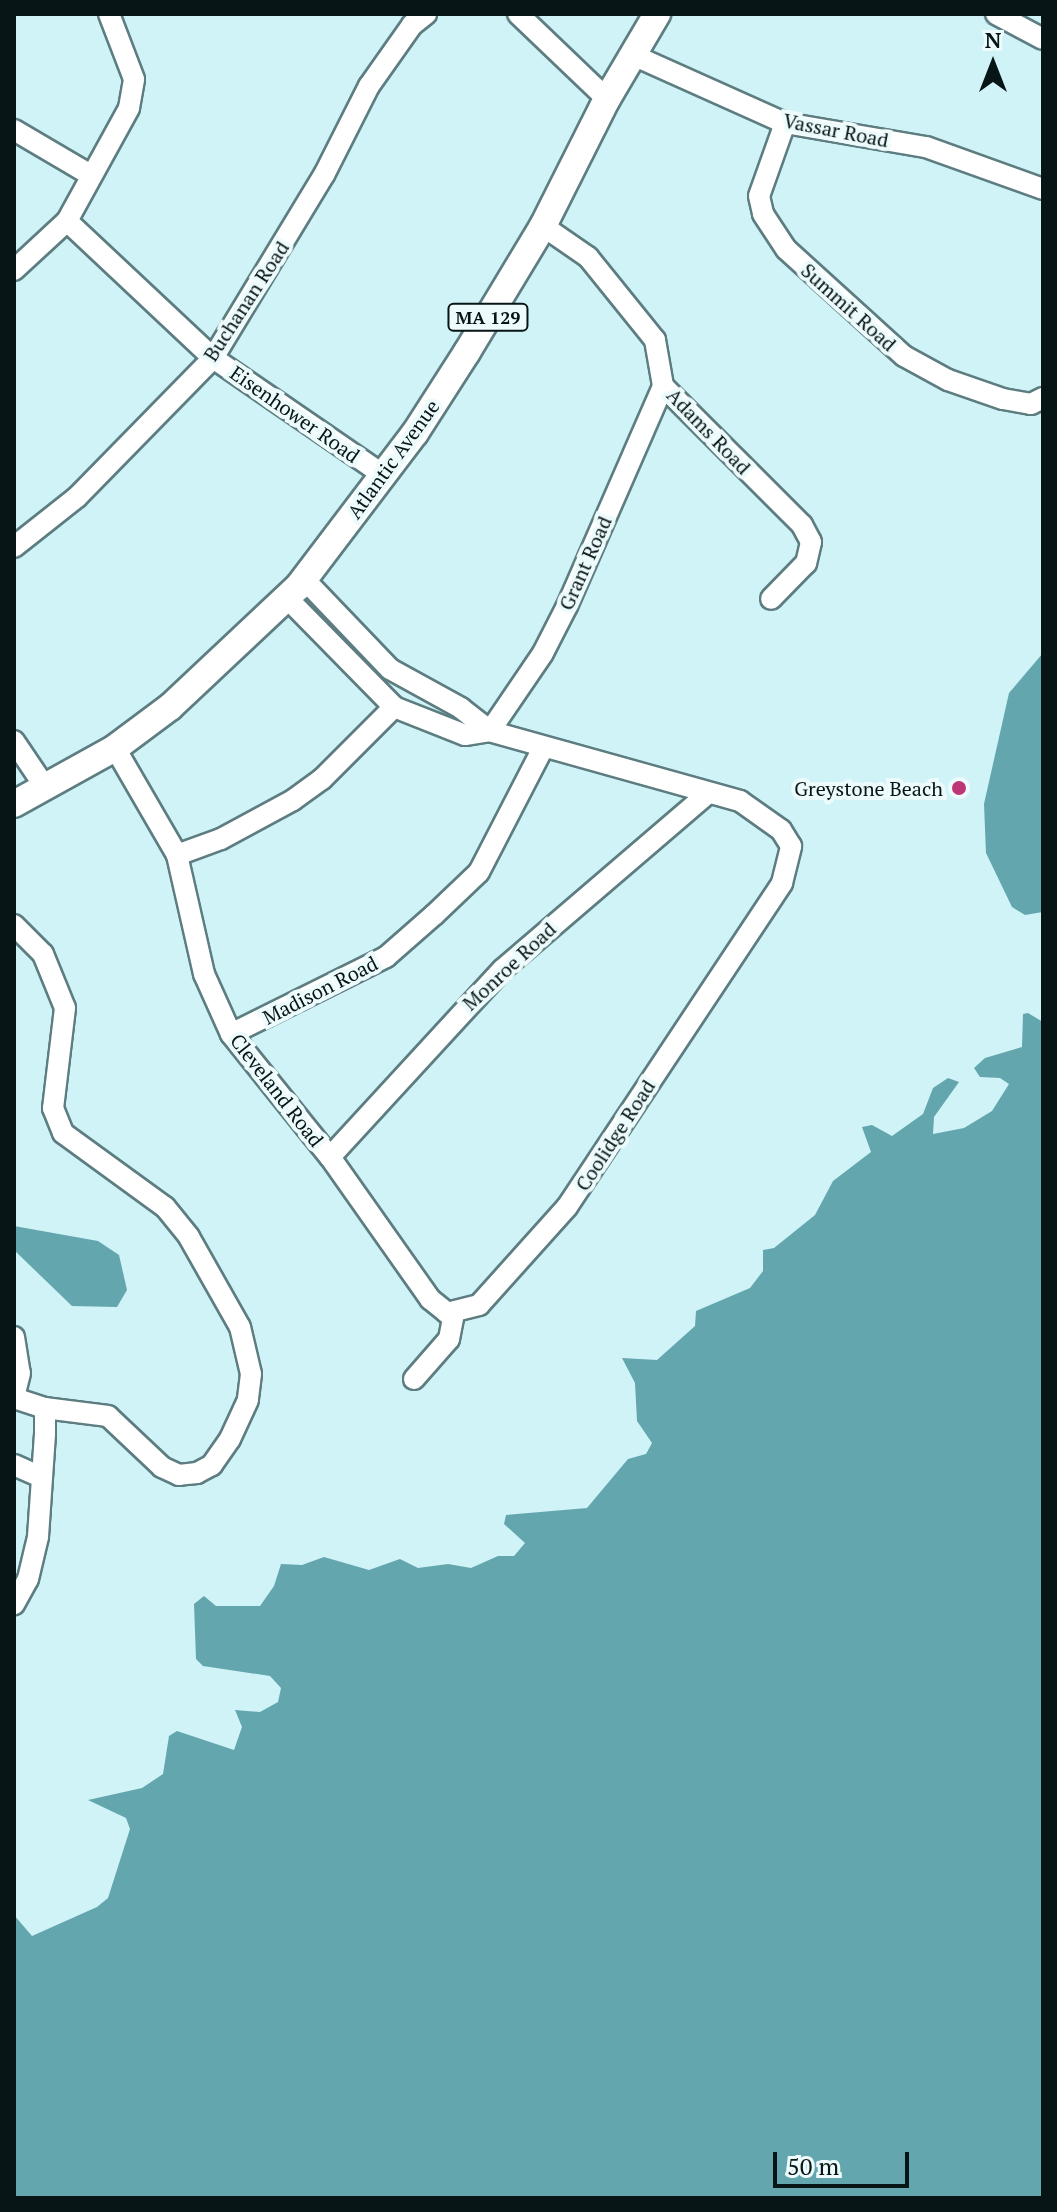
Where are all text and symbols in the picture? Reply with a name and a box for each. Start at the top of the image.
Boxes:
north arrow [953,24,1033,104]
text: N [985,25,1001,54]
street label: Vassar Road [781,108,891,152]
street label: Buchanan Road [198,236,294,366]
street label: Summit Road [797,258,901,356]
road number: MA 129 [446,303,530,331]
street label: Eisenhower Road [226,360,364,468]
street label: Adams Road [662,383,756,479]
street label: Atlantic Avenue [342,395,444,523]
street label: Grant Road [554,512,616,614]
place label: Greystone Beach [794,776,943,800]
marker: Greystone Beach [950,779,968,797]
street label: Monroe Road [457,917,561,1015]
street label: Madison Road [259,951,381,1029]
street label: Cleveland Road [225,1029,329,1151]
street label: Coolidge Road [570,1075,660,1195]
scale bar [777,2136,913,2186]
text: 50 m [787,2150,839,2182]

